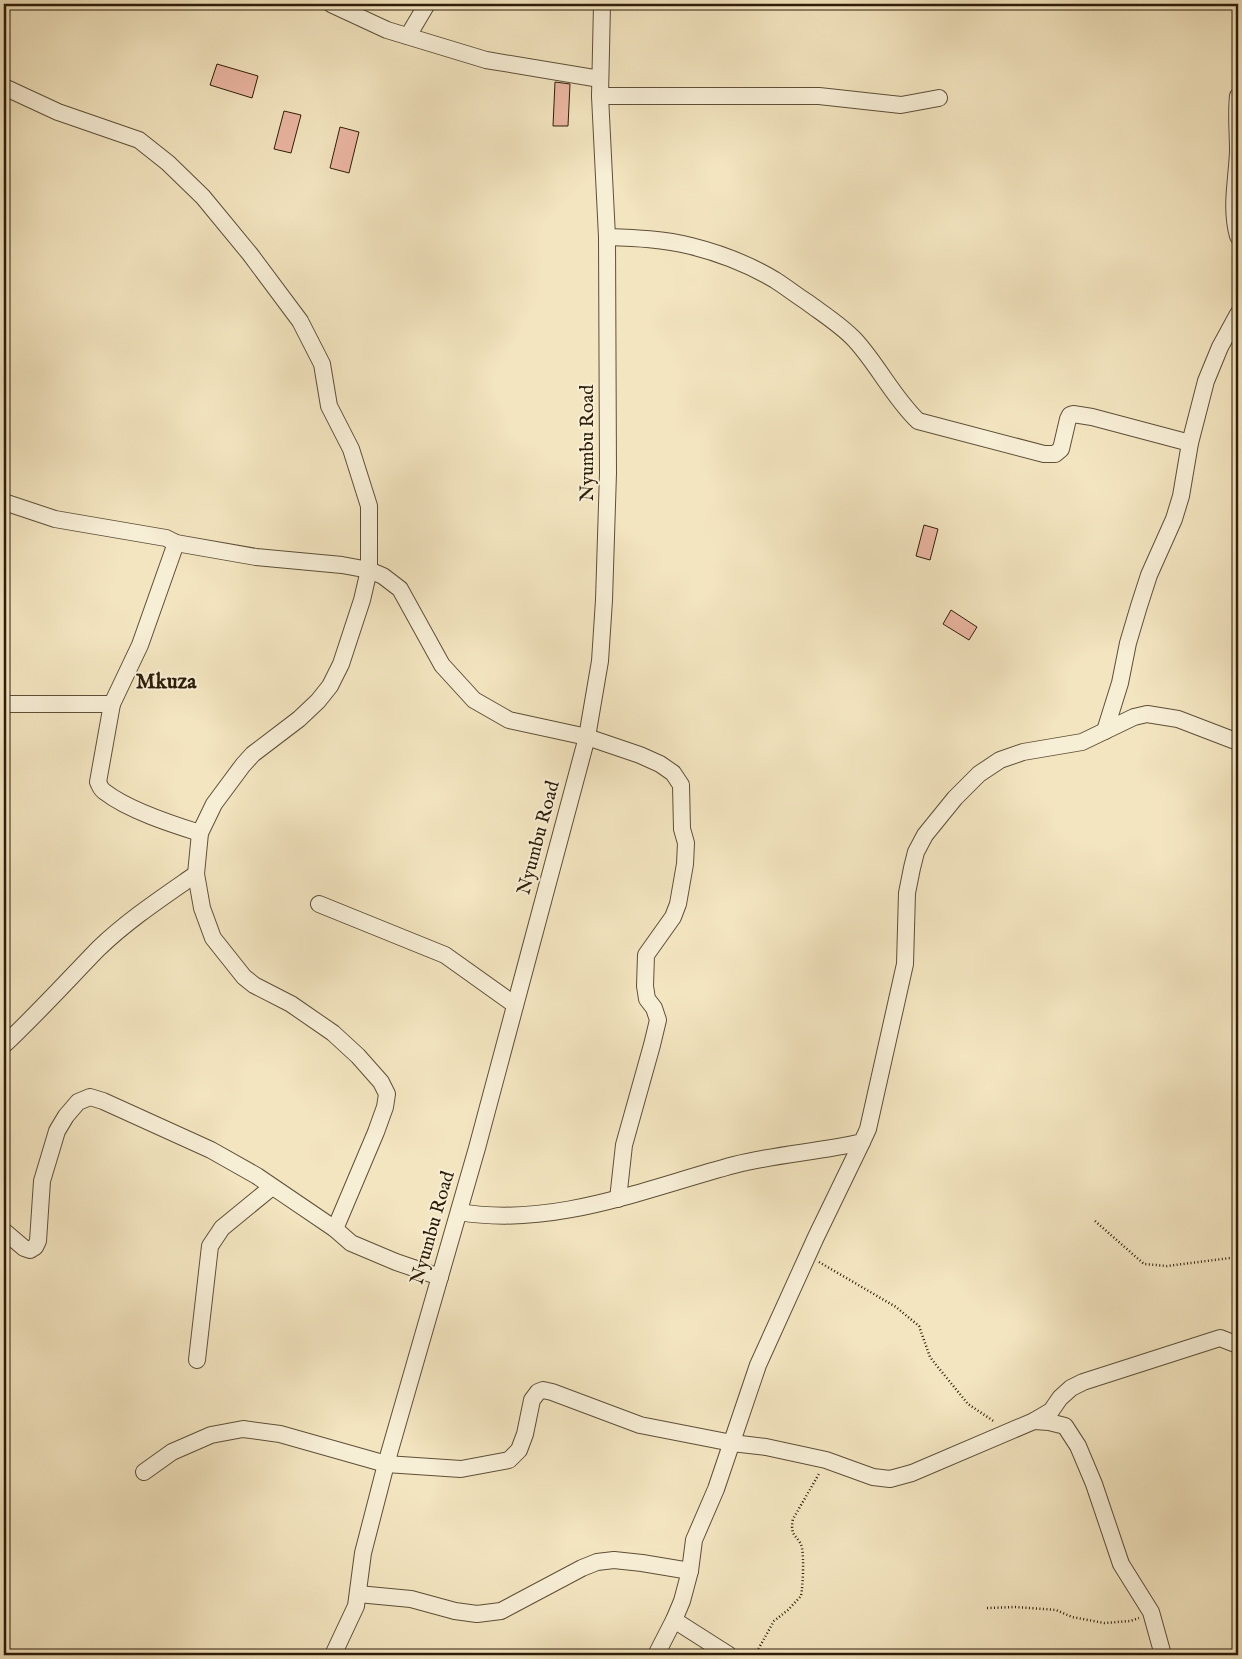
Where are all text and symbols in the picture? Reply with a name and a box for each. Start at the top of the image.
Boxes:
street label: Nyumbu Road [576,384,600,501]
district label: Mkuza [136,669,197,696]
street label: Nyumbu Road [512,778,566,898]
street label: Nyumbu Road [405,1168,461,1288]

